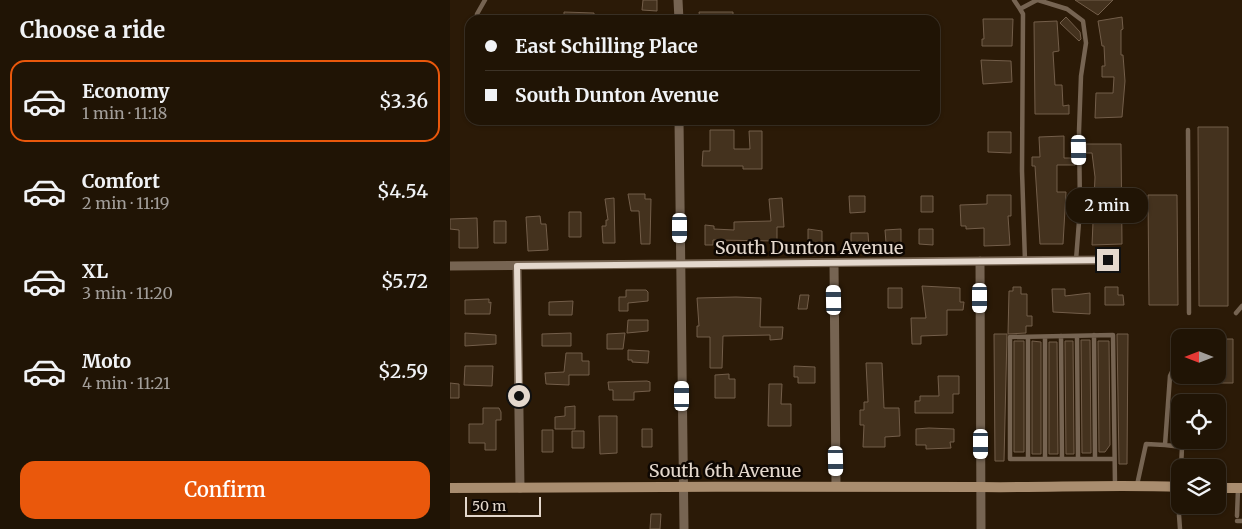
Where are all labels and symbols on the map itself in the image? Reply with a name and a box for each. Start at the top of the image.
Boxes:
car [1071,135,1086,165]
callout: 2 min [1067,188,1149,222]
car [672,213,687,243]
street label: South Dunton Avenue [715,236,903,259]
route end [1097,249,1119,271]
car [972,283,987,313]
car [826,285,841,315]
north arrow [1171,329,1226,384]
car [674,381,689,411]
route start [508,385,530,407]
car [973,429,988,459]
car [828,446,843,476]
street label: South 6th Avenue [649,459,801,482]
scale bar [465,494,541,517]

